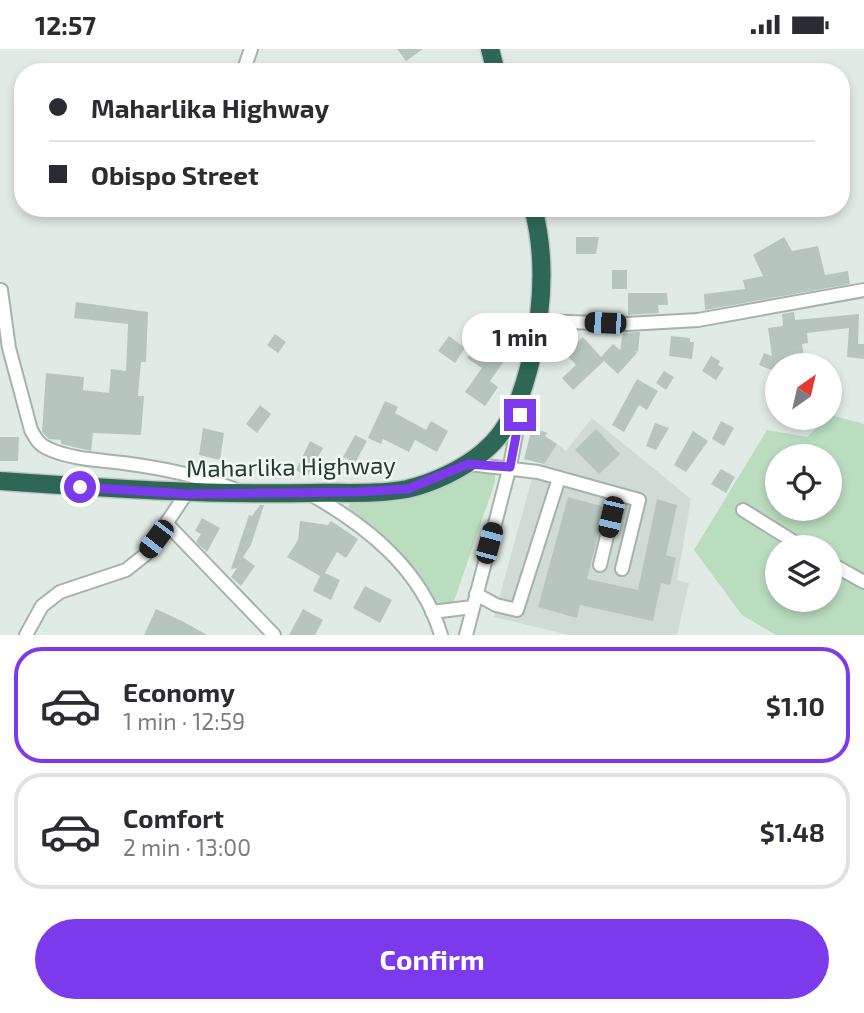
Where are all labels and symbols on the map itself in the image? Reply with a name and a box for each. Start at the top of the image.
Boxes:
car [584,312,627,334]
callout: 1 min [462,313,578,363]
north arrow [765,353,842,431]
route end [504,399,536,431]
street label: Maharlika Highway [186,450,396,482]
route start [64,471,96,503]
car [597,494,626,540]
car [135,516,178,562]
car [474,520,505,566]

